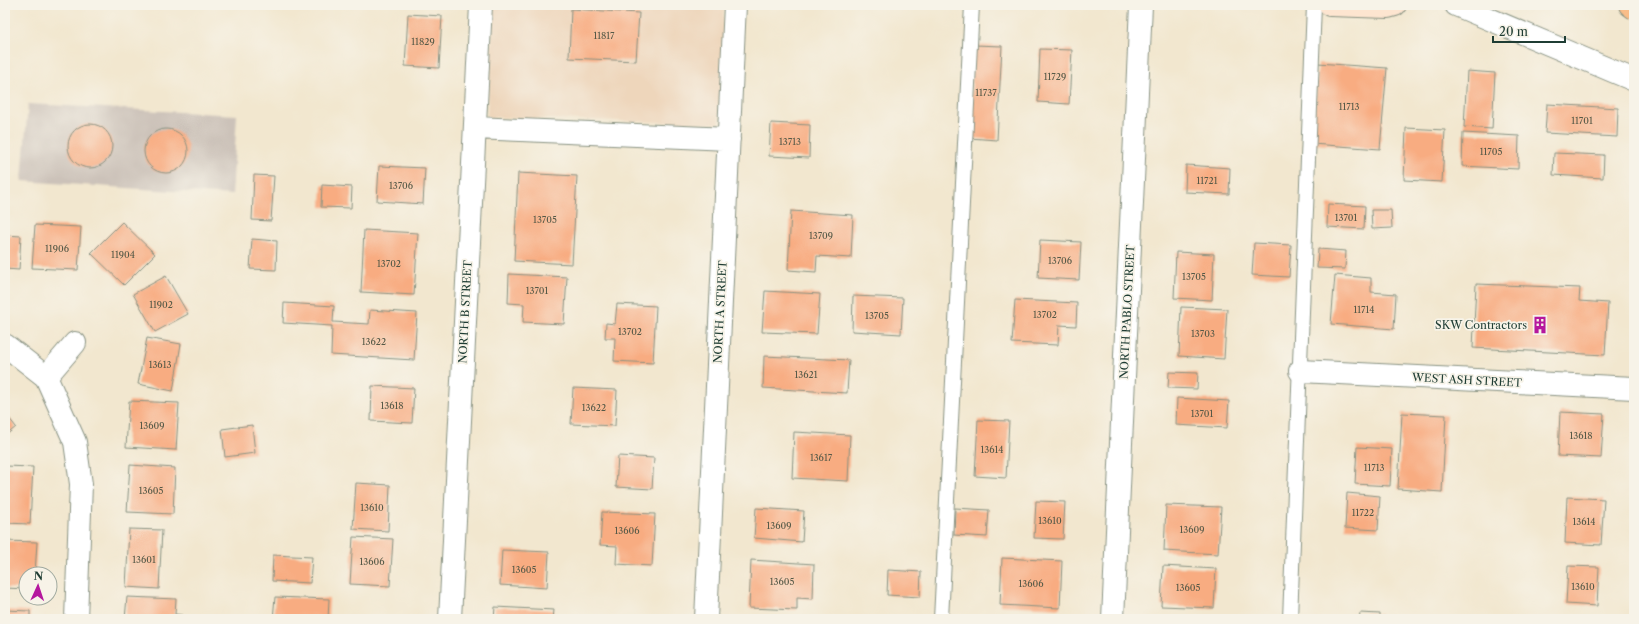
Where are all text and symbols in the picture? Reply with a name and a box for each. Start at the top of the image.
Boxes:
scale bar [1493,18,1565,44]
text: 20 m [1499,24,1528,39]
house number: 11817 [593,30,615,41]
house number: 11829 [411,36,435,47]
house number: 11729 [1044,71,1066,82]
house number: 11737 [975,87,997,98]
house number: 11713 [1339,101,1359,112]
house number: 11701 [1571,115,1593,126]
house number: 13713 [779,136,801,147]
house number: 11705 [1480,146,1502,157]
house number: 11721 [1197,175,1218,186]
house number: 13706 [389,180,413,191]
house number: 13701 [1335,212,1358,223]
house number: 13705 [533,214,557,225]
house number: 13709 [809,230,833,241]
house number: 11906 [45,243,69,254]
street label: NORTH PABLO STREET [1116,244,1138,380]
house number: 11904 [111,249,135,260]
house number: 13706 [1048,255,1072,266]
house number: 13702 [377,258,401,269]
street label: NORTH B STREET [455,259,475,364]
street label: NORTH A STREET [710,259,730,364]
house number: 13705 [1182,271,1206,282]
house number: 13701 [526,285,549,296]
house number: 11902 [149,299,173,310]
house number: 11714 [1354,304,1375,315]
house number: 13702 [1033,309,1057,320]
house number: 13705 [865,310,889,321]
building icon: SKW Contractors [1530,315,1550,335]
place label: SKW Contractors [1435,318,1527,332]
house number: 13702 [618,326,642,337]
house number: 13703 [1191,328,1215,339]
house number: 13622 [362,336,386,347]
house number: 13613 [149,359,171,370]
house number: 13621 [795,369,818,380]
street label: WEST ASH STREET [1411,370,1523,390]
house number: 13618 [380,400,404,411]
house number: 13622 [582,402,606,413]
house number: 13701 [1191,408,1214,419]
house number: 13609 [140,420,165,431]
house number: 13618 [1569,430,1593,441]
house number: 13614 [981,444,1004,455]
house number: 13617 [810,452,833,463]
house number: 11713 [1364,462,1384,473]
house number: 13605 [139,485,163,496]
house number: 13610 [360,502,384,513]
house number: 11722 [1352,507,1374,518]
house number: 13610 [1038,515,1062,526]
house number: 13614 [1573,516,1596,527]
house number: 13609 [767,520,792,531]
house number: 13609 [1180,524,1205,535]
house number: 13606 [615,525,639,536]
house number: 13601 [132,554,156,565]
house number: 13606 [360,556,384,567]
house number: 13605 [512,564,536,575]
north arrow [18,566,58,606]
text: N [33,569,44,583]
house number: 13605 [770,576,794,587]
house number: 13606 [1019,578,1043,589]
house number: 13610 [1571,581,1595,592]
house number: 13605 [1176,582,1200,593]

